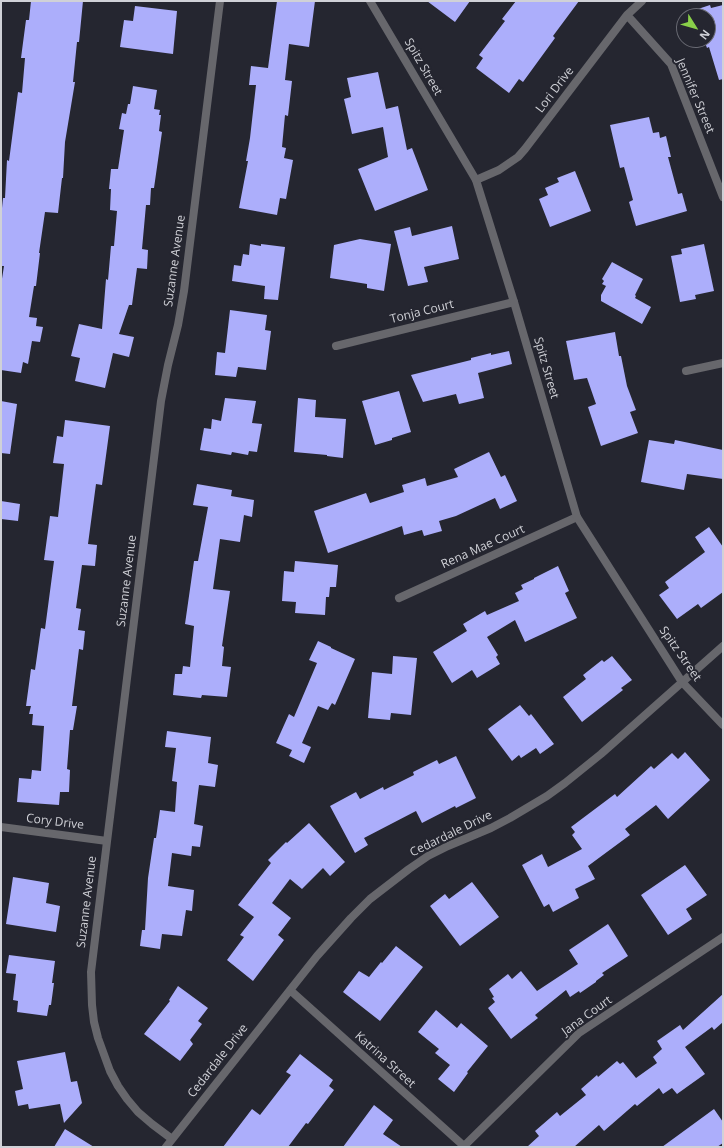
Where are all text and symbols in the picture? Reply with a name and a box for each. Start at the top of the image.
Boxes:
north arrow [676,8,716,48]
text: N [697,27,714,43]
street label: Spitz Street [401,36,445,98]
street label: Jennifer Street [673,56,717,136]
street label: Lori Drive [533,64,577,116]
street label: Suzanne Avenue [161,214,189,308]
street label: Tonja Court [389,297,455,327]
street label: Spitz Street [530,336,562,400]
street label: Rena Mae Court [439,522,527,572]
street label: Suzanne Avenue [114,534,140,628]
street label: Spitz Street [656,624,704,684]
street label: Cedardale Drive [408,808,494,860]
street label: Cory Drive [25,811,85,833]
street label: Suzanne Avenue [74,855,100,949]
street label: Jana Court [559,993,615,1039]
street label: Cedardale Drive [185,1021,251,1101]
street label: Katrina Street [352,1029,418,1091]

